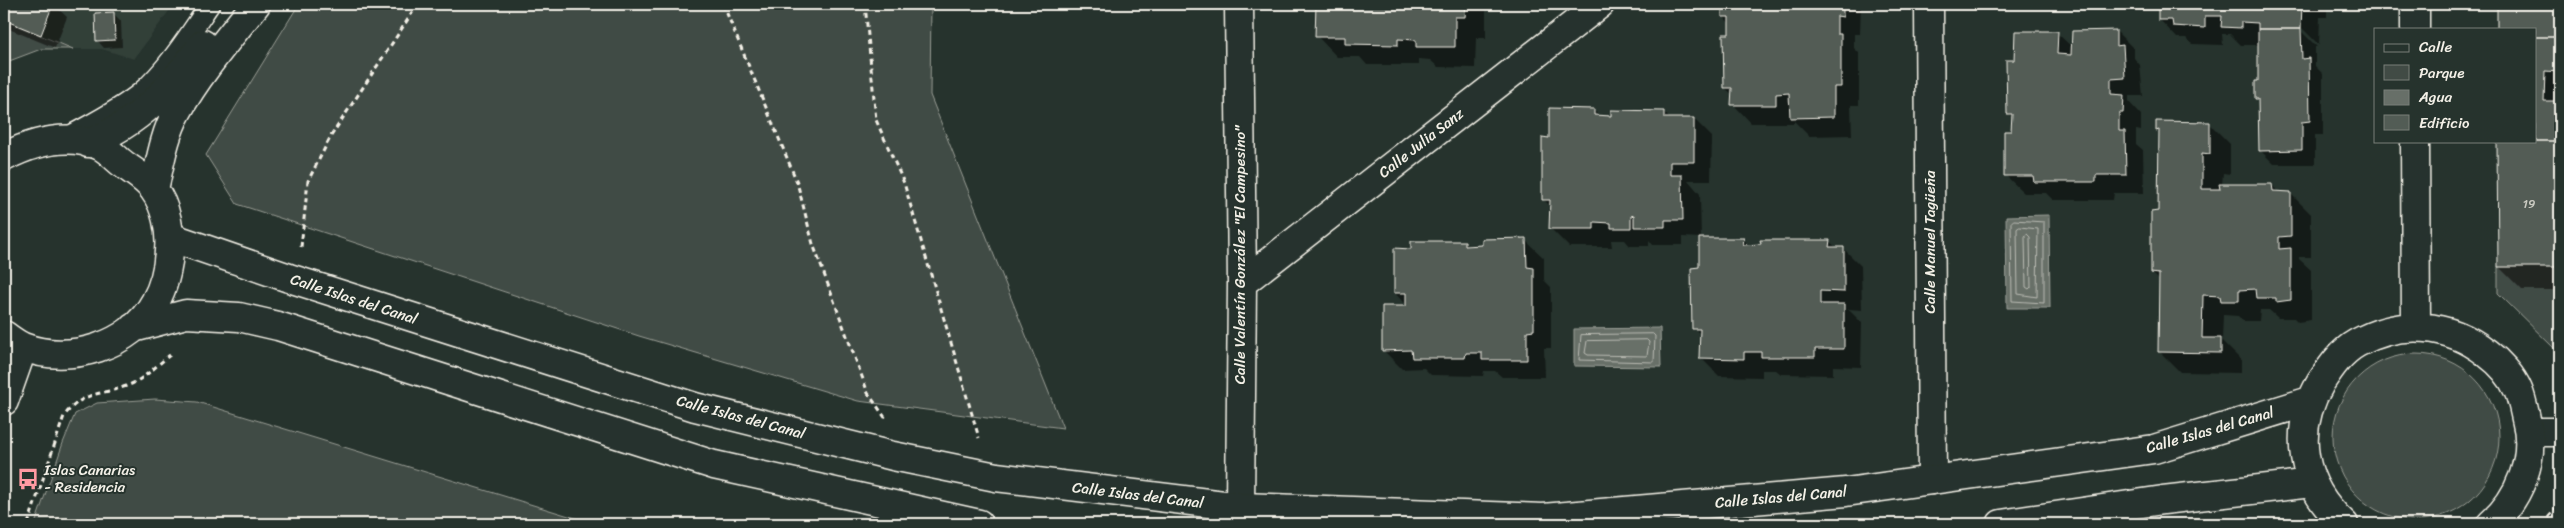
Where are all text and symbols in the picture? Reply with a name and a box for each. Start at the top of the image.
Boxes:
legend [2374,28,2536,142]
text: Calle [2419,34,2452,60]
text: Parque [2419,60,2464,86]
text: Agua [2418,84,2452,110]
street label: Calle Julia Sanz [1373,101,1470,185]
text: Edificio [2419,110,2470,136]
street label: Calle Valentín González "El Campesino" [1227,125,1253,384]
street label: Calle Manuel Tagüeña [1917,170,1943,313]
house number: 19 [2523,193,2535,215]
street label: Calle Islas del Canal [287,266,422,332]
street label: Calle Islas del Canal [674,387,809,447]
street label: Calle Islas del Canal [2143,399,2278,461]
place label: Islas Canarias - Residencia [43,457,136,500]
bus stop icon: Islas Canarias - Residencia [15,466,41,492]
street label: Calle Islas del Canal [1071,474,1206,516]
street label: Calle Islas del Canal [1714,478,1849,516]

